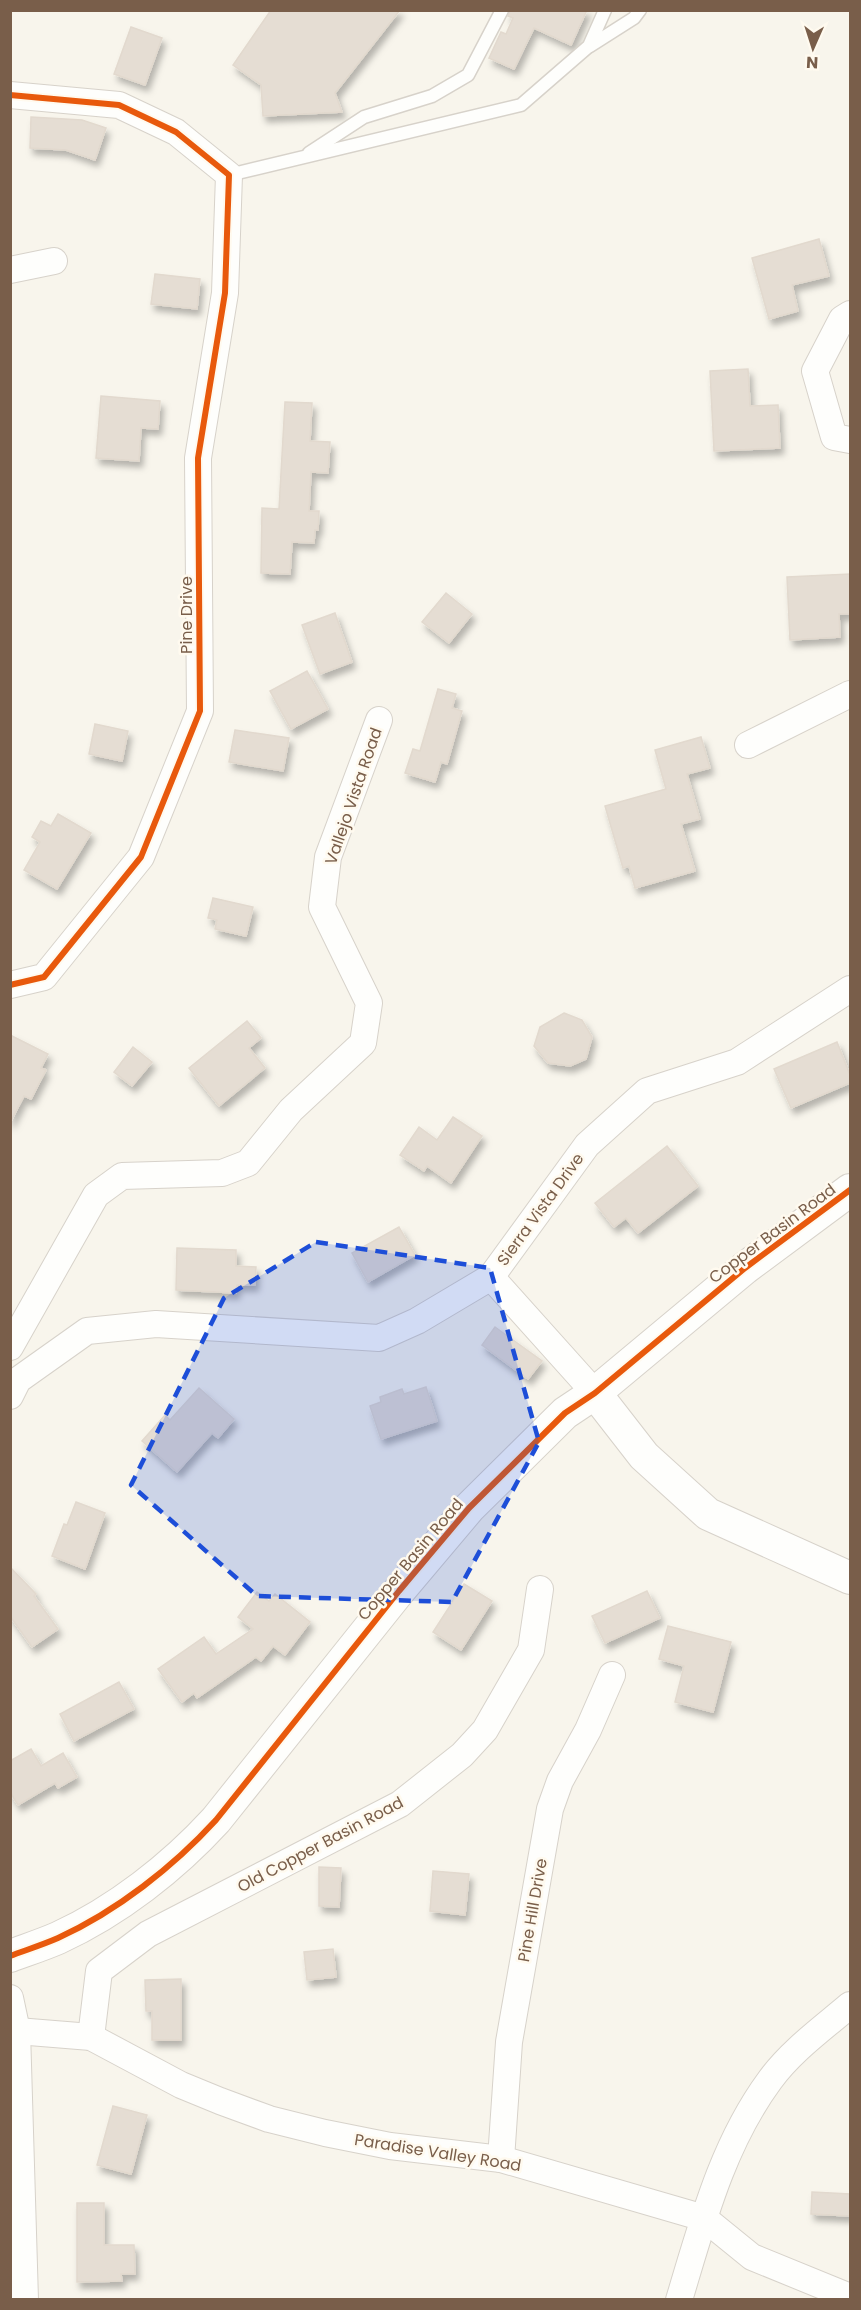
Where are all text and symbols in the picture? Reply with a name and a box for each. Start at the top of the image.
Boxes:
north arrow [783,18,843,78]
text: N [806,51,819,74]
street label: Pine Drive [175,576,198,654]
street label: Vallejo Vista Road [319,725,388,868]
street label: Sierra Vista Drive [492,1148,589,1270]
street label: Copper Basin Road [704,1178,840,1289]
street label: Copper Basin Road [352,1493,469,1625]
street label: Old Copper Basin Road [233,1791,407,1898]
street label: Pine Hill Drive [512,1856,553,1964]
street label: Paradise Valley Road [353,2128,523,2177]

